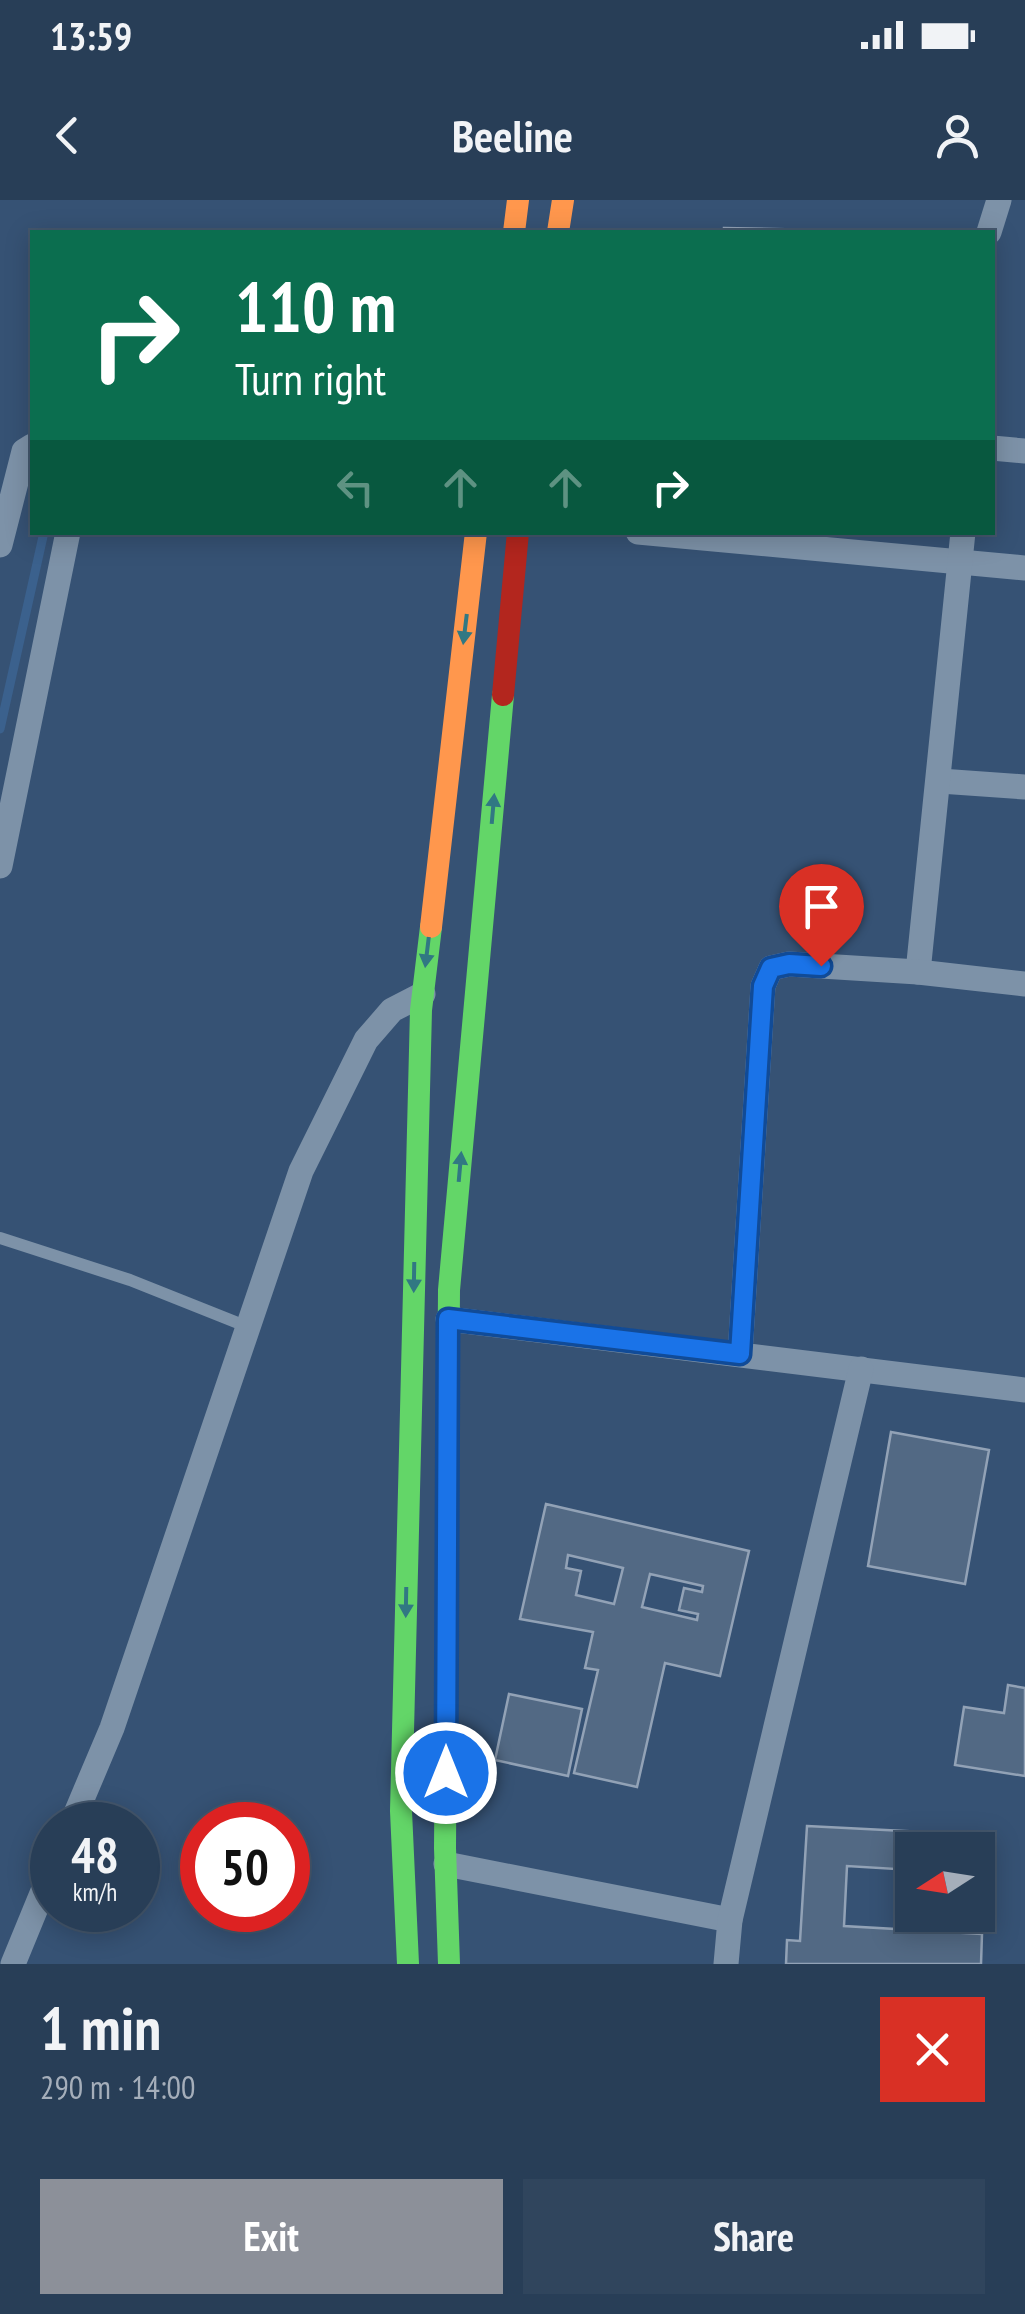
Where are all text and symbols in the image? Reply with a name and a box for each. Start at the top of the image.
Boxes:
text: 13:59 [50,11,132,60]
text: Beeline [452,106,573,164]
icon: back [40,108,95,163]
icon: person [930,108,985,163]
text: 110 m [235,261,396,351]
icon: right [70,270,200,400]
text: Turn right [235,349,386,407]
icon: left [328,460,383,515]
icon: ahead [433,460,488,515]
icon: ahead [538,460,593,515]
icon: right [643,460,698,515]
one-way arrow [457,614,473,646]
one-way arrow [485,792,501,824]
pin [779,864,864,967]
icon: arrive [794,879,849,934]
one-way arrow [419,937,435,969]
one-way arrow [452,1151,468,1183]
one-way arrow [406,1261,422,1293]
one-way arrow [398,1586,414,1618]
position arrow [394,1721,498,1825]
speed limit sign: 50 [180,1802,310,1932]
text: 48 [71,1822,119,1887]
north arrow [895,1832,995,1932]
map controls [895,1832,995,1932]
text: km/h [73,1876,117,1908]
text: 1 min [40,1989,161,2067]
button: close [880,1997,985,2102]
text: 290 m · 14:00 [40,2066,195,2108]
button: Exit [40,2179,503,2294]
button: Share [523,2179,985,2294]

